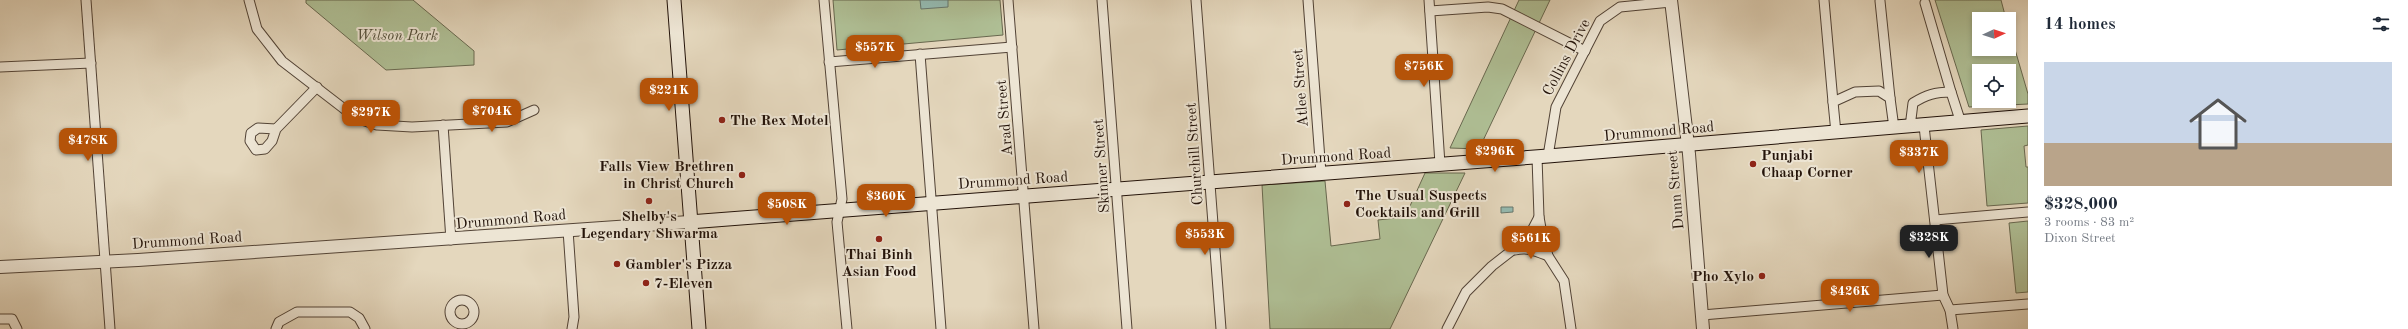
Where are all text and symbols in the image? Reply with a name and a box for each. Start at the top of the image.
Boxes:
north arrow [1972,12,2016,56]
map controls [1972,12,2016,108]
icon: filters [2370,13,2392,35]
text: 14 homes [2044,16,2116,33]
street label: Collins Drive [1541,17,1594,99]
park label: Wilson Park [356,29,438,44]
pin: $557K [847,35,903,69]
text: $557K [855,41,895,54]
street label: Atlee Street [1291,48,1312,128]
pin: $756K [1396,54,1452,88]
text: $756K [1404,60,1444,73]
button: locate [1972,64,2016,108]
pin: $221K [641,78,697,112]
street label: Arad Street [995,79,1016,157]
text: $221K [649,84,689,97]
icon: home [2182,88,2254,160]
pin: $704K [464,99,520,133]
pin: $297K [343,100,399,134]
street label: Churchill Street [1184,102,1207,206]
text: $704K [472,105,512,118]
text: $297K [351,106,391,119]
place label: The Rex Motel [730,114,829,129]
marker: The Rex Motel [717,115,727,125]
street label: Skinner Street [1092,118,1113,213]
street label: Drummond Road [1603,120,1715,145]
pin: $478K [60,128,116,162]
text: $478K [68,134,108,147]
pin: $296K [1467,139,1523,173]
pin: $337K [1891,140,1947,174]
text: $296K [1475,145,1515,158]
street label: Drummond Road [1280,146,1392,169]
text: $337K [1899,146,1939,159]
street label: Dunn Street [1666,149,1687,230]
place label: Punjabi Chaap Corner [1761,149,1853,181]
marker: Punjabi Chaap Corner [1748,159,1758,169]
place label: Falls View Brethren in Christ Church [599,160,734,192]
marker: Falls View Brethren in Christ Church [737,170,747,180]
street label: Drummond Road [957,170,1069,193]
pin: $360K [858,184,914,218]
place label: The Usual Suspects Cocktails and Grill [1355,189,1487,221]
text: $360K [866,190,906,203]
pin: $508K [759,192,815,226]
marker: Shelby's Legendary Shwarma [644,196,654,206]
text: $328,000 [2044,196,2118,213]
text: $508K [767,198,807,211]
marker: The Usual Suspects Cocktails and Grill [1342,199,1352,209]
street label: Drummond Road [455,208,567,233]
place label: Shelby's Legendary Shwarma [580,210,718,242]
text: 3 rooms · 83 m² [2044,216,2134,229]
pin: $553K [1177,222,1233,256]
pin: $328K [1901,225,1957,259]
pin: $561K [1503,226,1559,260]
text: $553K [1185,228,1225,241]
street label: Drummond Road [131,230,243,253]
text: $328K [1909,231,1949,244]
text: $561K [1511,232,1551,245]
text: Dixon Street [2044,232,2116,245]
marker: Thai Binh Asian Food [874,234,884,244]
place label: Thai Binh Asian Food [842,248,916,280]
place label: Gambler's Pizza [625,258,733,273]
marker: Gambler's Pizza [612,259,622,269]
place label: Pho Xylo [1692,270,1754,285]
marker: Pho Xylo [1757,271,1767,281]
place label: 7-Eleven [654,277,713,292]
marker: 7-Eleven [641,278,651,288]
pin: $426K [1822,279,1878,313]
text: $426K [1830,285,1870,298]

